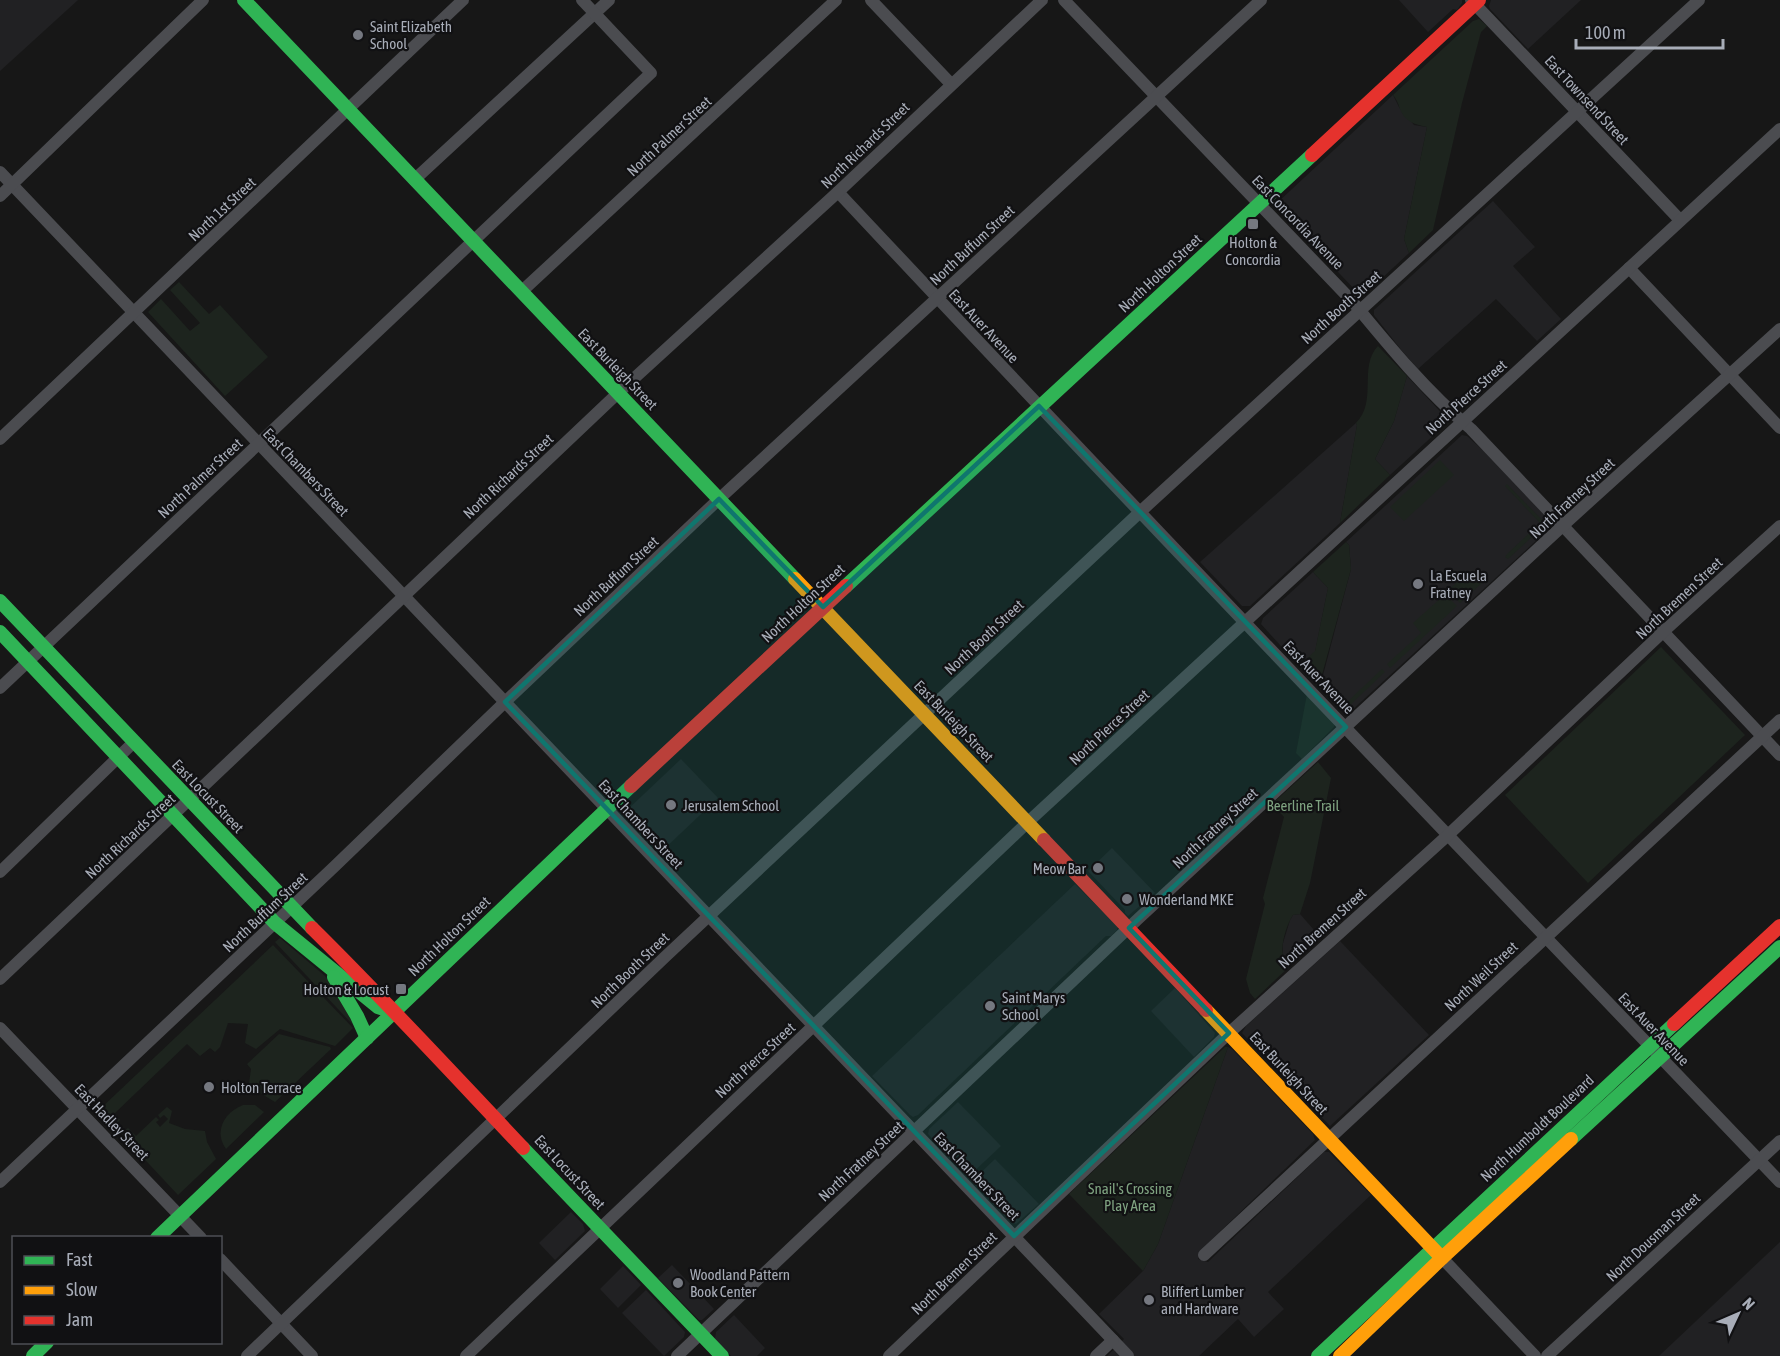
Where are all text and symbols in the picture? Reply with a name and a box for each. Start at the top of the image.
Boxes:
scale bar [1576,12,1723,50]
place label: Saint Elizabeth School [370,18,452,52]
text: 100 m [1585,22,1626,43]
marker: Saint Elizabeth School [351,28,365,42]
street label: East Townsend Street [1541,52,1633,148]
street label: North Palmer Street [623,93,715,179]
street label: North Richards Street [817,98,913,192]
street label: East Concordia Avenue [1249,171,1347,273]
street label: North 1st Street [185,174,259,244]
street label: North Buffum Street [926,202,1018,288]
marker: Holton & Concordia [1246,217,1260,231]
street label: North Holton Street [1115,230,1205,316]
place label: Holton & Concordia [1225,234,1281,268]
street label: North Booth Street [1298,267,1384,347]
street label: East Auer Avenue [946,286,1023,366]
street label: East Burleigh Street [575,325,661,413]
street label: North Pierce Street [1422,356,1510,438]
street label: East Chambers Street [260,425,352,519]
street label: North Richards Street [460,430,556,522]
street label: North Palmer Street [154,435,246,521]
street label: North Fratney Street [1526,454,1618,542]
street label: North Buffum Street [570,533,662,619]
street label: North Bremen Street [1632,554,1726,642]
street label: North Holton Street [758,560,848,646]
place label: La Escuela Fratney [1430,567,1487,601]
marker: La Escuela Fratney [1411,577,1425,591]
street label: North Booth Street [941,596,1027,678]
street label: East Auer Avenue [1280,637,1358,717]
street label: East Burleigh Street [911,677,997,765]
street label: North Pierce Street [1066,686,1152,768]
street label: East Locust Street [169,756,247,836]
street label: East Chambers Street [595,776,687,872]
street label: North Fratney Street [1169,784,1261,872]
street label: North Richards Street [82,790,178,882]
place label: Jerusalem School [683,797,779,814]
park label: Beerline Trail [1267,797,1339,814]
marker: Jerusalem School [664,798,678,812]
place label: Meow Bar [1033,860,1087,877]
marker: Meow Bar [1091,861,1105,875]
street label: North Buffum Street [219,869,311,955]
street label: North Bremen Street [1275,884,1369,972]
place label: Wonderland MKE [1139,891,1234,908]
marker: Wonderland MKE [1120,892,1134,906]
street label: North Holton Street [405,893,493,979]
street label: North Booth Street [588,929,672,1011]
street label: North Weil Street [1441,938,1521,1014]
place label: Holton & Locust [304,981,389,998]
marker: Holton & Locust [394,982,408,996]
place label: Saint Marys School [1002,989,1065,1023]
street label: East Auer Avenue [1615,989,1693,1069]
marker: Saint Marys School [983,999,997,1013]
street label: North Pierce Street [712,1019,798,1101]
street label: East Burleigh Street [1246,1028,1332,1118]
street label: North Humboldt Boulevard [1477,1071,1597,1185]
place label: Holton Terrace [221,1079,302,1096]
street label: East Hadley Street [71,1080,153,1164]
marker: Holton Terrace [202,1080,216,1094]
street label: North Fratney Street [815,1117,907,1205]
street label: East Chambers Street [931,1129,1023,1223]
street label: East Locust Street [531,1131,609,1213]
park label: Snail's Crossing Play Area [1088,1180,1172,1214]
street label: North Dousman Street [1603,1189,1703,1285]
street label: North Bremen Street [908,1228,1000,1318]
legend [12,1236,222,1344]
text: Fast [66,1249,93,1270]
place label: Woodland Pattern Book Center [690,1266,790,1300]
marker: Woodland Pattern Book Center [671,1276,685,1290]
text: Slow [66,1279,97,1300]
place label: Bliffert Lumber and Hardware [1161,1283,1244,1317]
north arrow [1708,1284,1768,1344]
marker: Bliffert Lumber and Hardware [1142,1293,1156,1307]
text: N [1739,1294,1759,1313]
text: Jam [66,1309,93,1330]

